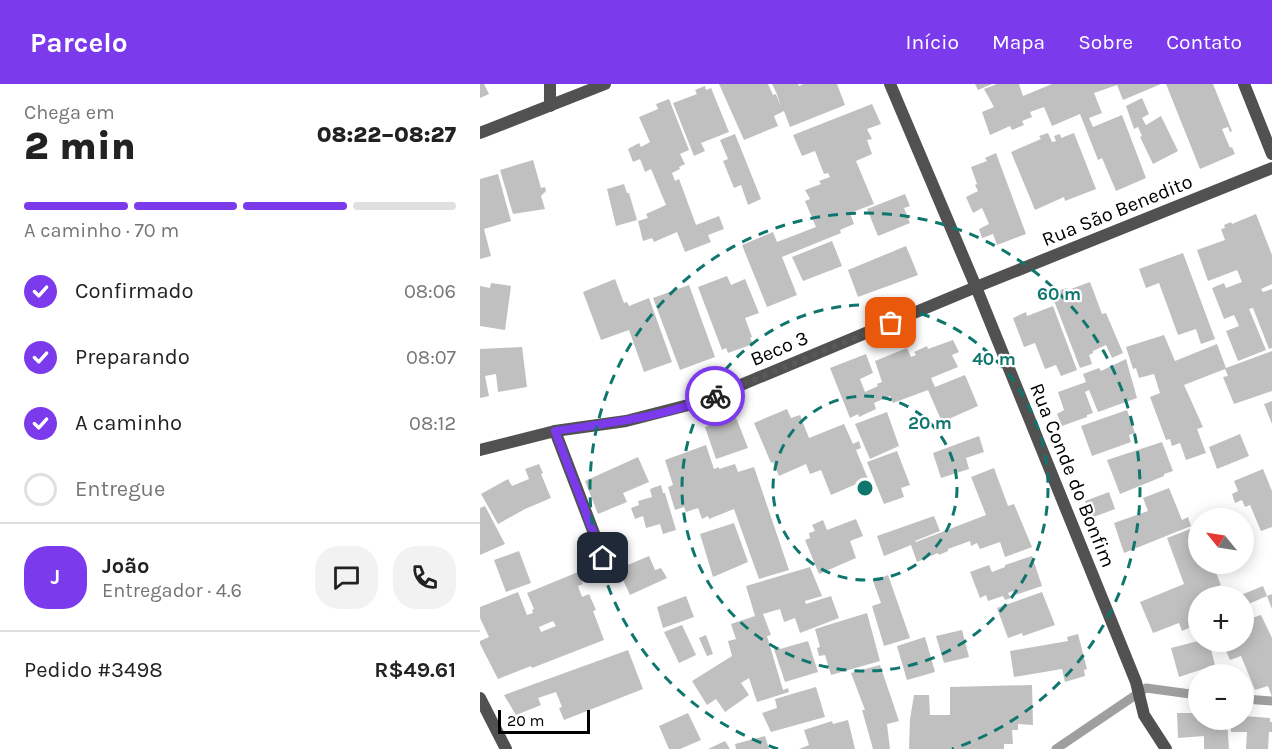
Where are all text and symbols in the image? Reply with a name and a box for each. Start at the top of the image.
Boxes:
text: Parcelo [30,26,128,59]
text: Início [906,30,959,54]
text: Mapa [992,30,1045,54]
text: Sobre [1078,30,1133,54]
text: Contato [1166,30,1242,54]
text: Chega em [24,101,115,124]
text: 08:22–08:27 [317,122,456,148]
text: 2 min [24,123,136,169]
street label: Rua São Benedito [1039,170,1196,251]
text: A caminho · 70 m [24,219,179,242]
icon: check [24,275,57,308]
text: Confirmado [75,278,194,304]
text: 08:06 [404,280,456,303]
text: 60 m [1037,283,1081,305]
pin [865,297,916,348]
icon: bag [874,306,907,339]
street label: Beco 3 [747,326,812,371]
icon: check [24,341,57,374]
text: Preparando [75,344,190,370]
text: 08:07 [406,346,456,369]
text: 40 m [972,348,1016,370]
courier [685,366,745,426]
icon: bike [699,380,732,413]
street label: Rua Conde do Bonfim [1025,380,1120,571]
icon: check [24,407,57,440]
text: A caminho [75,410,182,436]
text: 08:12 [409,412,456,435]
text: 20 m [908,412,952,434]
text: Entregue [75,476,165,502]
centre of rings [855,478,875,498]
north arrow [1188,508,1254,574]
map controls [1188,508,1254,730]
pin [577,532,628,583]
icon: home [586,541,619,574]
button: chat [315,546,378,609]
button: phone [393,546,456,609]
text: João [102,553,150,579]
text: J [51,564,60,590]
text: Entregador · 4.6 [102,579,242,602]
button: + [1188,586,1254,652]
text: Pedido #3498 [24,657,163,683]
text: R$49.61 [374,657,456,683]
button: − [1188,664,1254,730]
scale bar [498,707,590,734]
text: 20 m [507,711,545,730]

